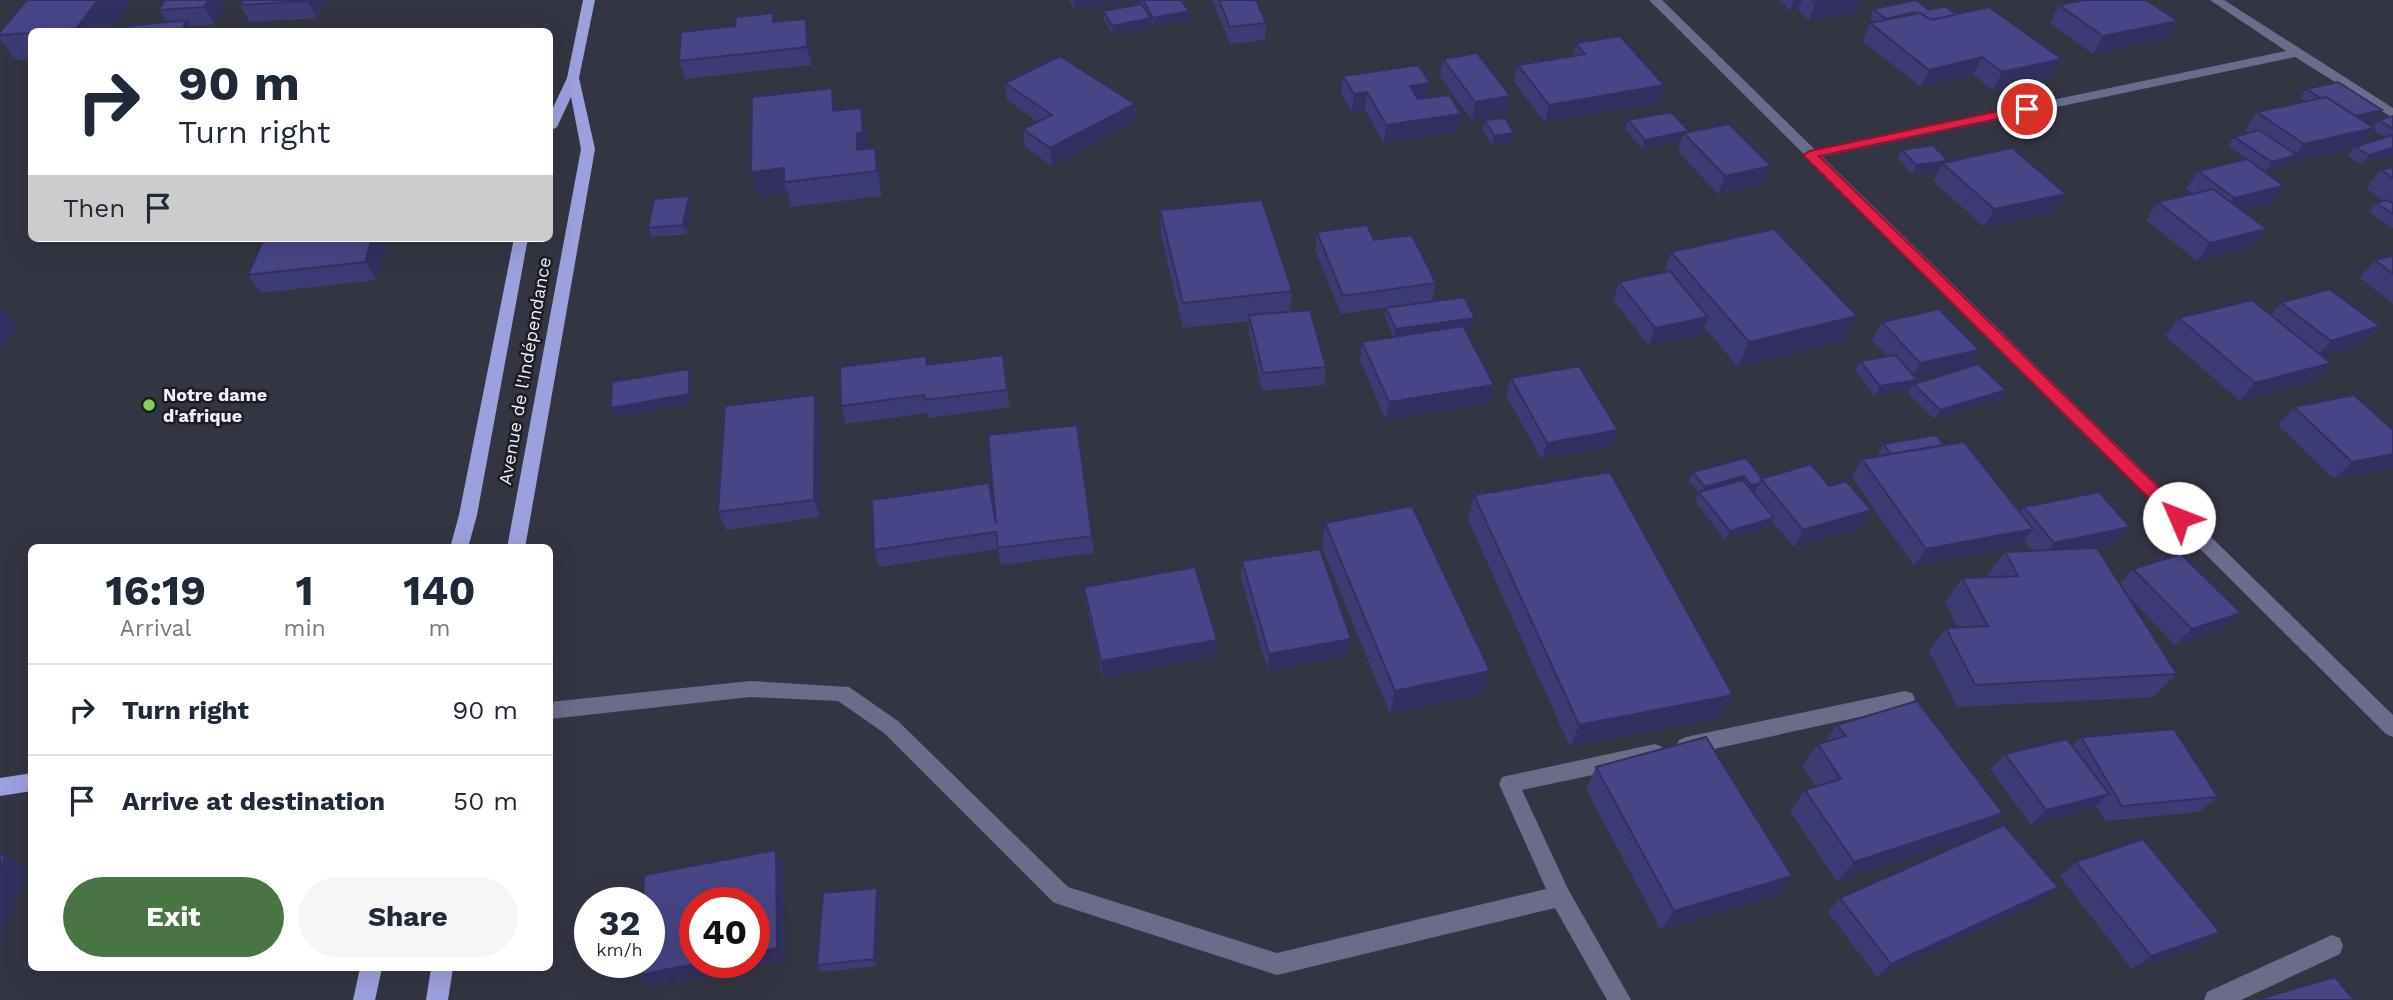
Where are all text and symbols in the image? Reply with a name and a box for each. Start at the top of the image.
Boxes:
text: 90 m [178,54,300,112]
icon: right [63,56,154,147]
pin [1997,79,2057,139]
icon: arrive [2008,90,2046,128]
text: Turn right [178,113,330,151]
icon: arrive [139,189,177,227]
text: Then [63,193,125,223]
street label: Avenue de l'Indépendance [494,255,555,486]
place label: Notre dame d'afrique [163,384,267,426]
marker: Notre dame d'afrique [141,397,157,413]
position arrow [2142,481,2216,555]
text: 16:19 [105,566,206,615]
text: 1 [296,566,314,615]
text: 140 [403,566,476,615]
text: Arrival [120,615,192,642]
text: min [284,615,326,642]
text: m [428,615,450,642]
icon: right [63,691,101,729]
text: Turn right [122,695,249,725]
text: 90 m [452,695,518,725]
icon: arrive [63,782,101,820]
text: Arrive at destination [122,786,385,816]
text: 50 m [453,786,518,816]
button: Exit [63,877,284,957]
button: Share [298,877,518,957]
speed limit sign: 40 [679,887,770,978]
text: 32 [599,902,640,944]
text: km/h [596,939,643,960]

